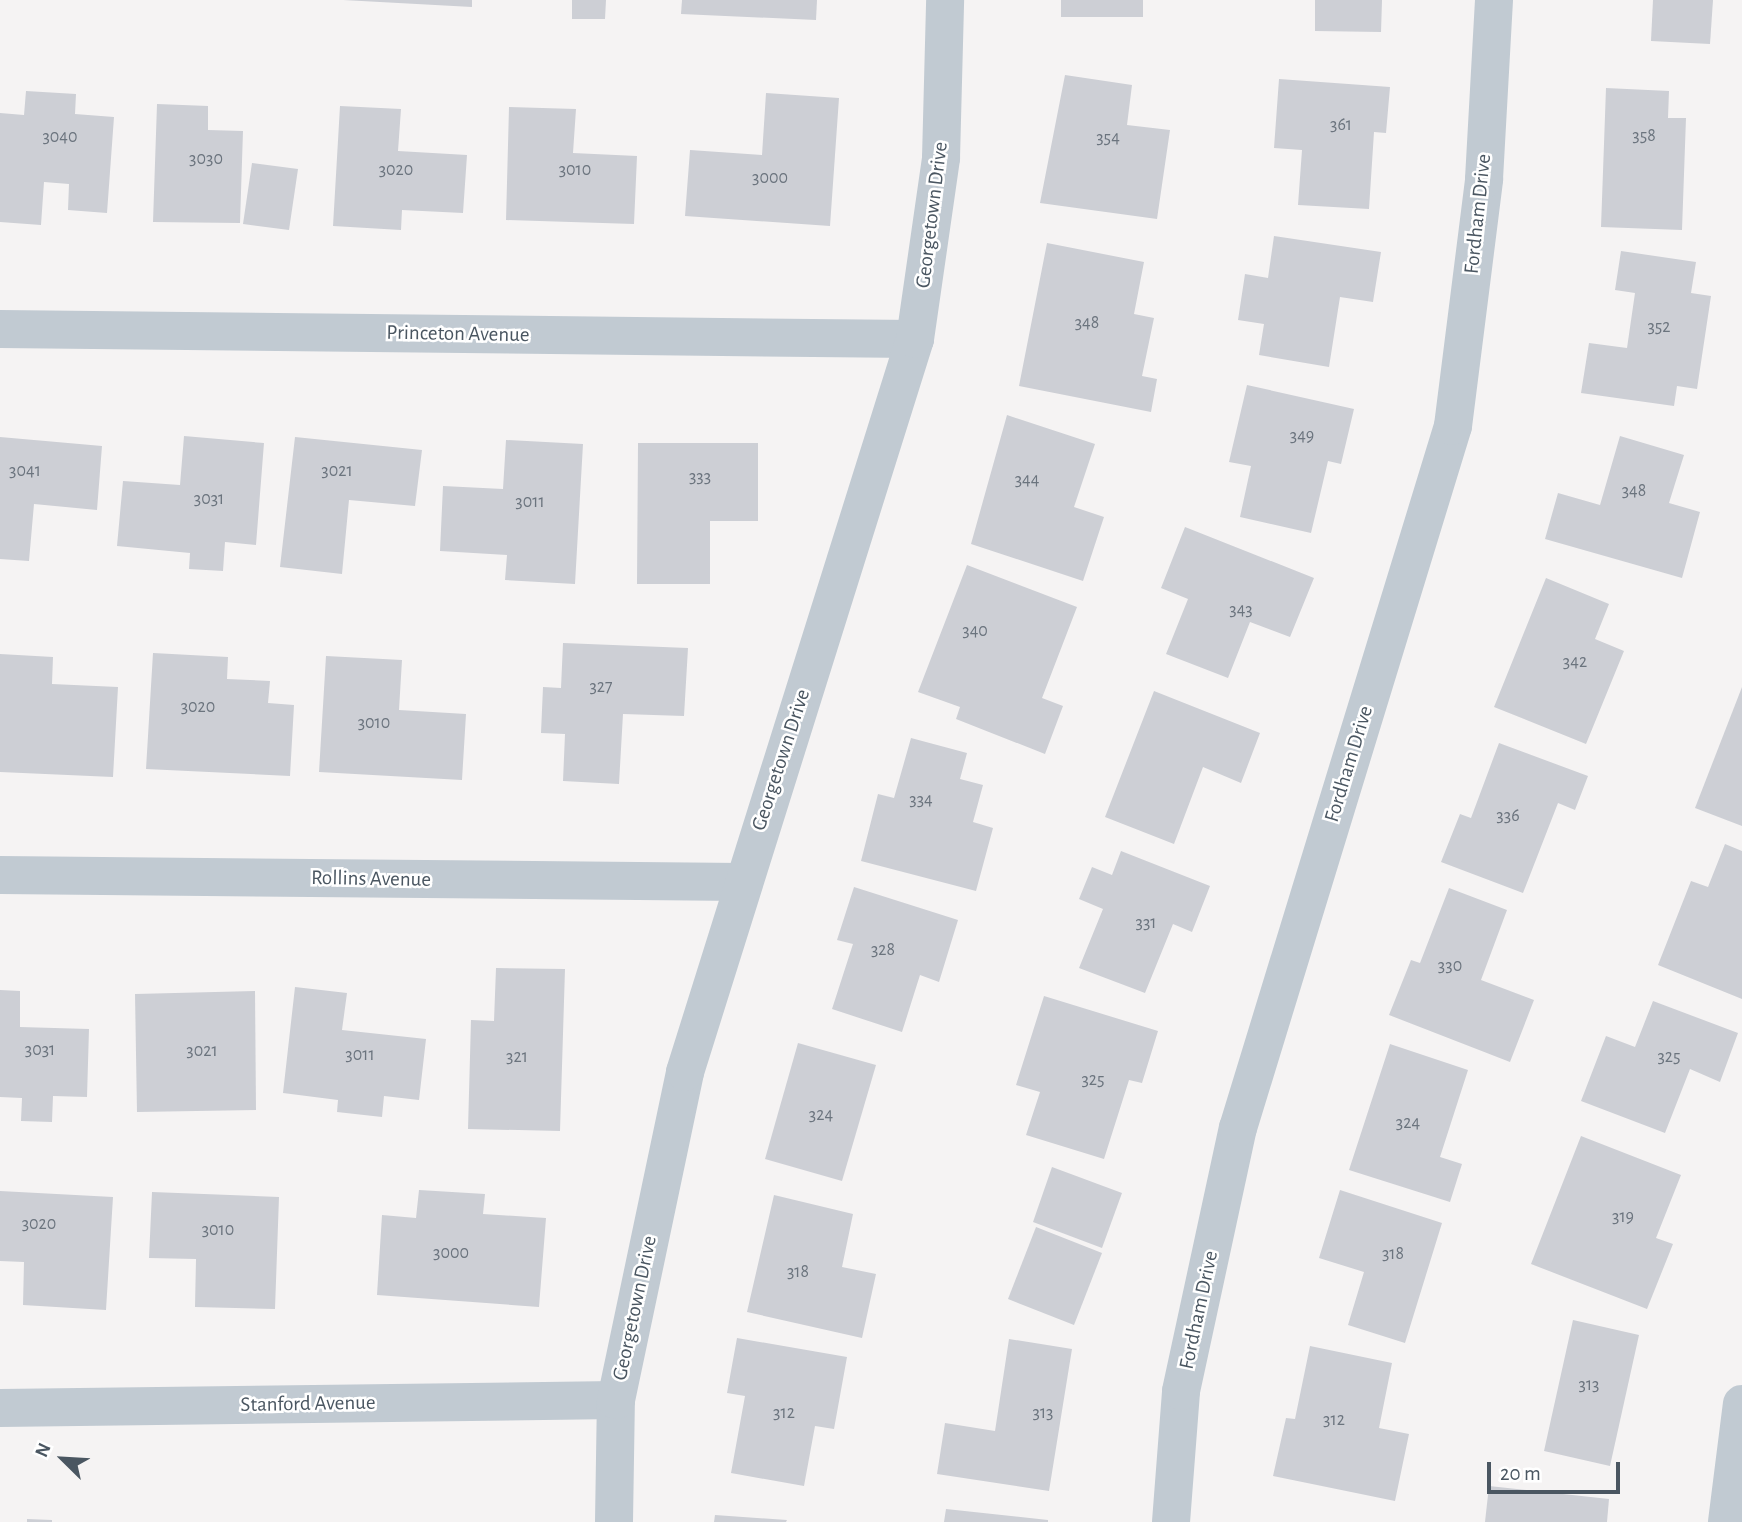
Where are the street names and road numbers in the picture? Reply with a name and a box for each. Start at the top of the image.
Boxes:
street label: Georgetown Drive [911,140,953,290]
street label: Fordham Drive [1459,153,1497,275]
street label: Princeton Avenue [386,320,530,348]
street label: Georgetown Drive [746,686,816,834]
street label: Fordham Drive [1319,703,1379,825]
street label: Rollins Avenue [311,865,431,893]
street label: Georgetown Drive [607,1233,663,1383]
street label: Fordham Drive [1174,1248,1224,1372]
street label: Stanford Avenue [240,1390,376,1418]

